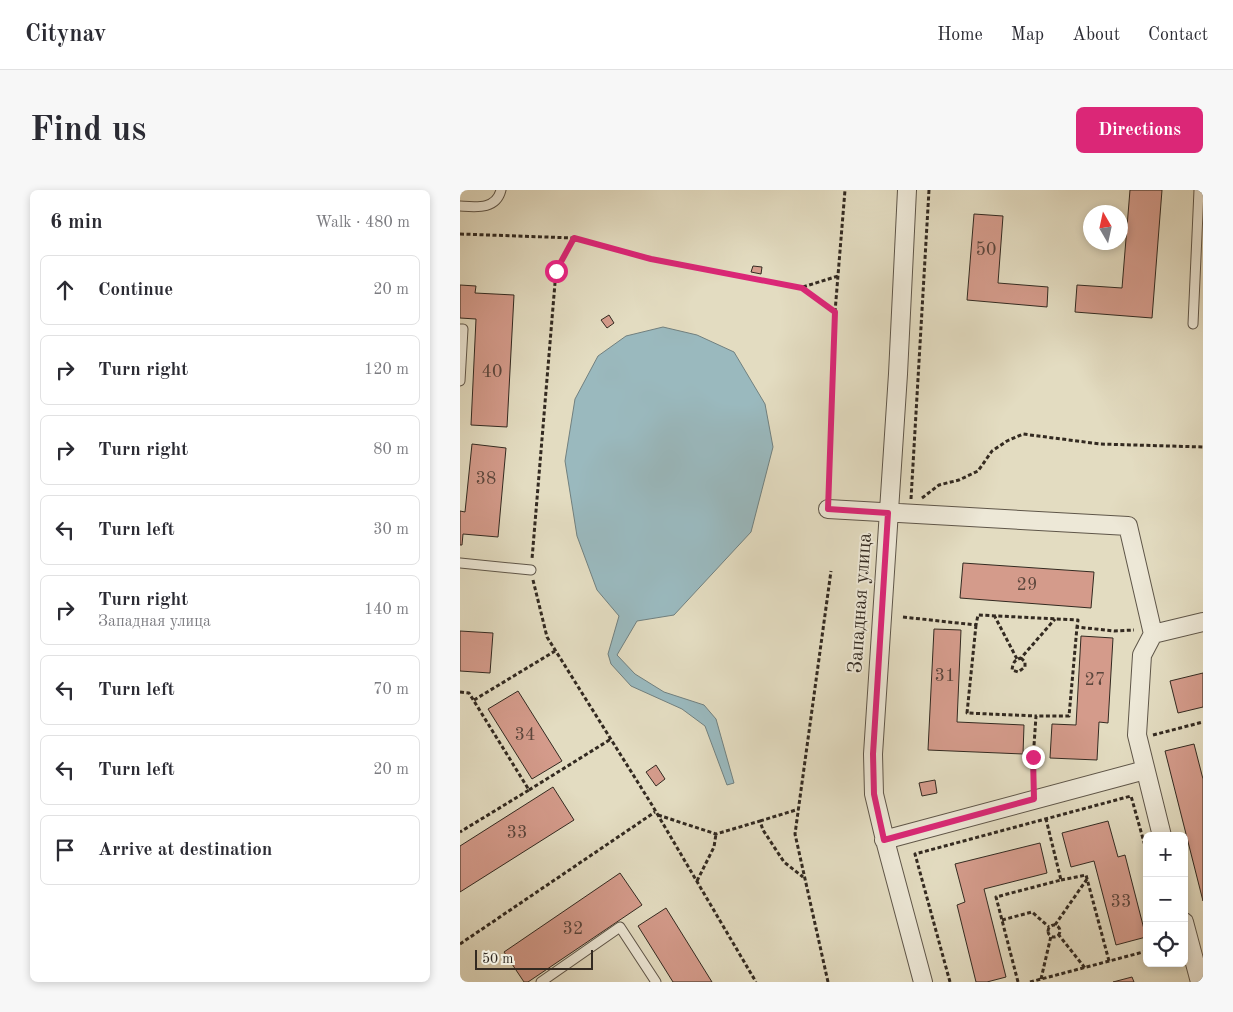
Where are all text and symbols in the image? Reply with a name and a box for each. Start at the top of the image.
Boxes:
text: Citynav [25,23,106,47]
text: Home [937,26,983,44]
text: Map [1011,26,1044,44]
text: About [1072,26,1120,44]
text: Contact [1148,26,1208,44]
button: Directions [1076,107,1203,153]
text: Find us [30,113,146,148]
north arrow [1083,205,1128,250]
text: 6 min [50,212,103,233]
text: Walk · 480 m [315,215,410,231]
house number: 50 [976,241,996,259]
route start [545,260,568,283]
icon: ahead [51,276,79,304]
text: Continue [98,281,173,300]
text: 20 m [373,282,409,298]
icon: right [51,356,79,384]
text: Turn right [98,361,188,380]
text: 120 m [364,362,409,378]
house number: 40 [482,363,502,381]
icon: right [51,436,79,464]
text: Turn right [98,441,188,460]
text: 80 m [373,442,409,458]
house number: 38 [476,470,496,488]
icon: left [51,516,79,544]
text: Turn left [98,521,175,540]
text: 30 m [373,522,409,538]
street label: Западная улица [846,532,876,674]
house number: 29 [1017,576,1037,594]
text: Turn right [98,591,188,610]
icon: right [51,596,79,624]
text: 140 m [364,602,409,618]
text: Западная улица [98,614,211,630]
house number: 31 [935,667,955,685]
house number: 27 [1085,671,1105,689]
icon: left [51,676,79,704]
text: Turn left [98,681,175,700]
text: 70 m [373,682,409,698]
house number: 34 [515,726,535,744]
route end [1022,746,1045,769]
icon: left [51,756,79,784]
text: Turn left [98,761,175,780]
text: 20 m [373,762,409,778]
house number: 33 [507,824,527,842]
map controls [1143,832,1188,967]
button: + [1143,832,1188,877]
icon: arrive [51,836,79,864]
text: Arrive at destination [98,841,272,860]
button: − [1143,877,1188,922]
house number: 33 [1111,893,1131,911]
house number: 32 [563,920,583,938]
button: locate [1143,922,1188,967]
scale bar [475,947,592,970]
text: 50 m [482,952,513,966]

